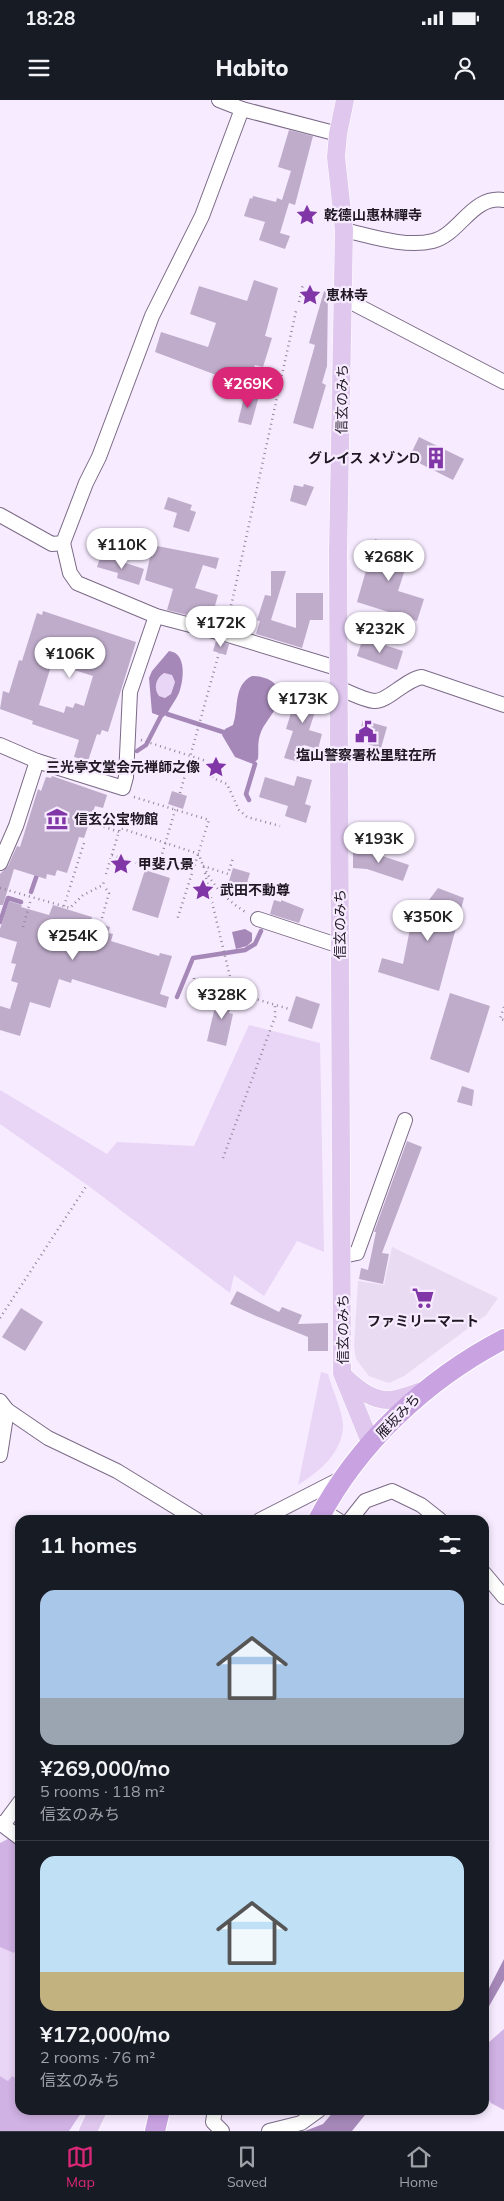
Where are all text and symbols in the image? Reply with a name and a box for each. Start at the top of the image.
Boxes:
text: 18:28 [25,6,75,30]
icon: menu [25,54,53,82]
text: Habito [216,54,288,82]
icon: person [451,54,479,82]
place icon: 乾德山惠林禪寺 [294,202,320,228]
place label: 乾德山惠林禪寺 [324,206,422,224]
place icon: 恵林寺 [297,282,323,308]
place label: 恵林寺 [326,286,368,304]
street label: 信玄のみち [332,364,352,434]
pin: ¥269K [213,366,283,409]
text: ¥269K [223,373,273,393]
building icon: グレイス メゾンD [423,445,449,471]
place label: グレイス メゾンD [308,449,420,467]
pin: ¥110K [87,528,157,570]
text: ¥110K [97,534,147,554]
pin: ¥268K [354,540,424,582]
text: ¥268K [364,546,414,566]
pin: ¥172K [186,606,256,648]
text: ¥172K [196,612,246,632]
pin: ¥232K [345,612,415,654]
text: ¥232K [355,618,405,638]
pin: ¥106K [35,636,105,679]
text: ¥106K [45,643,95,663]
pin: ¥173K [268,682,338,724]
text: ¥173K [278,688,328,708]
public building icon: 塩山警察署松里駐在所 [353,719,379,745]
place label: 塩山警察署松里駐在所 [296,746,436,764]
place icon: 三光亭文堂会元禅師之像 [203,754,229,780]
place label: 三光亭文堂会元禅師之像 [46,758,200,776]
museum icon: 信玄公宝物館 [44,806,70,832]
place label: 信玄公宝物館 [74,810,158,828]
pin: ¥193K [344,822,414,864]
text: ¥193K [354,828,404,848]
place icon: 甲斐八景 [108,851,134,877]
place label: 甲斐八景 [138,855,194,873]
place icon: 武田不動尊 [190,877,216,903]
place label: 武田不動尊 [220,881,290,899]
street label: 信玄のみち [331,889,349,959]
pin: ¥350K [393,900,463,942]
text: ¥350K [403,906,453,926]
pin: ¥254K [38,918,108,961]
text: ¥254K [48,925,98,945]
pin: ¥328K [187,978,257,1020]
text: ¥328K [197,984,247,1004]
supermarket icon: ファミリーマート [410,1285,436,1311]
street label: 信玄のみち [334,1294,352,1364]
place label: ファミリーマート [367,1312,479,1330]
street label: 雁坂みち [372,1390,424,1442]
icon: filters [436,1531,464,1559]
text: 11 homes [40,1532,137,1558]
icon: home [207,1623,297,1713]
text: ¥269,000/mo [40,1755,170,1781]
text: 5 rooms · 118 m² [40,1781,165,1801]
text: 信玄のみち [40,1804,120,1824]
icon: home [207,1888,297,1978]
text: ¥172,000/mo [40,2021,170,2047]
text: 2 rooms · 76 m² [40,2047,155,2067]
text: 信玄のみち [40,2070,120,2090]
tab: Map [66,2143,95,2191]
tab: Saved [227,2143,267,2191]
tab: Home [399,2143,438,2191]

